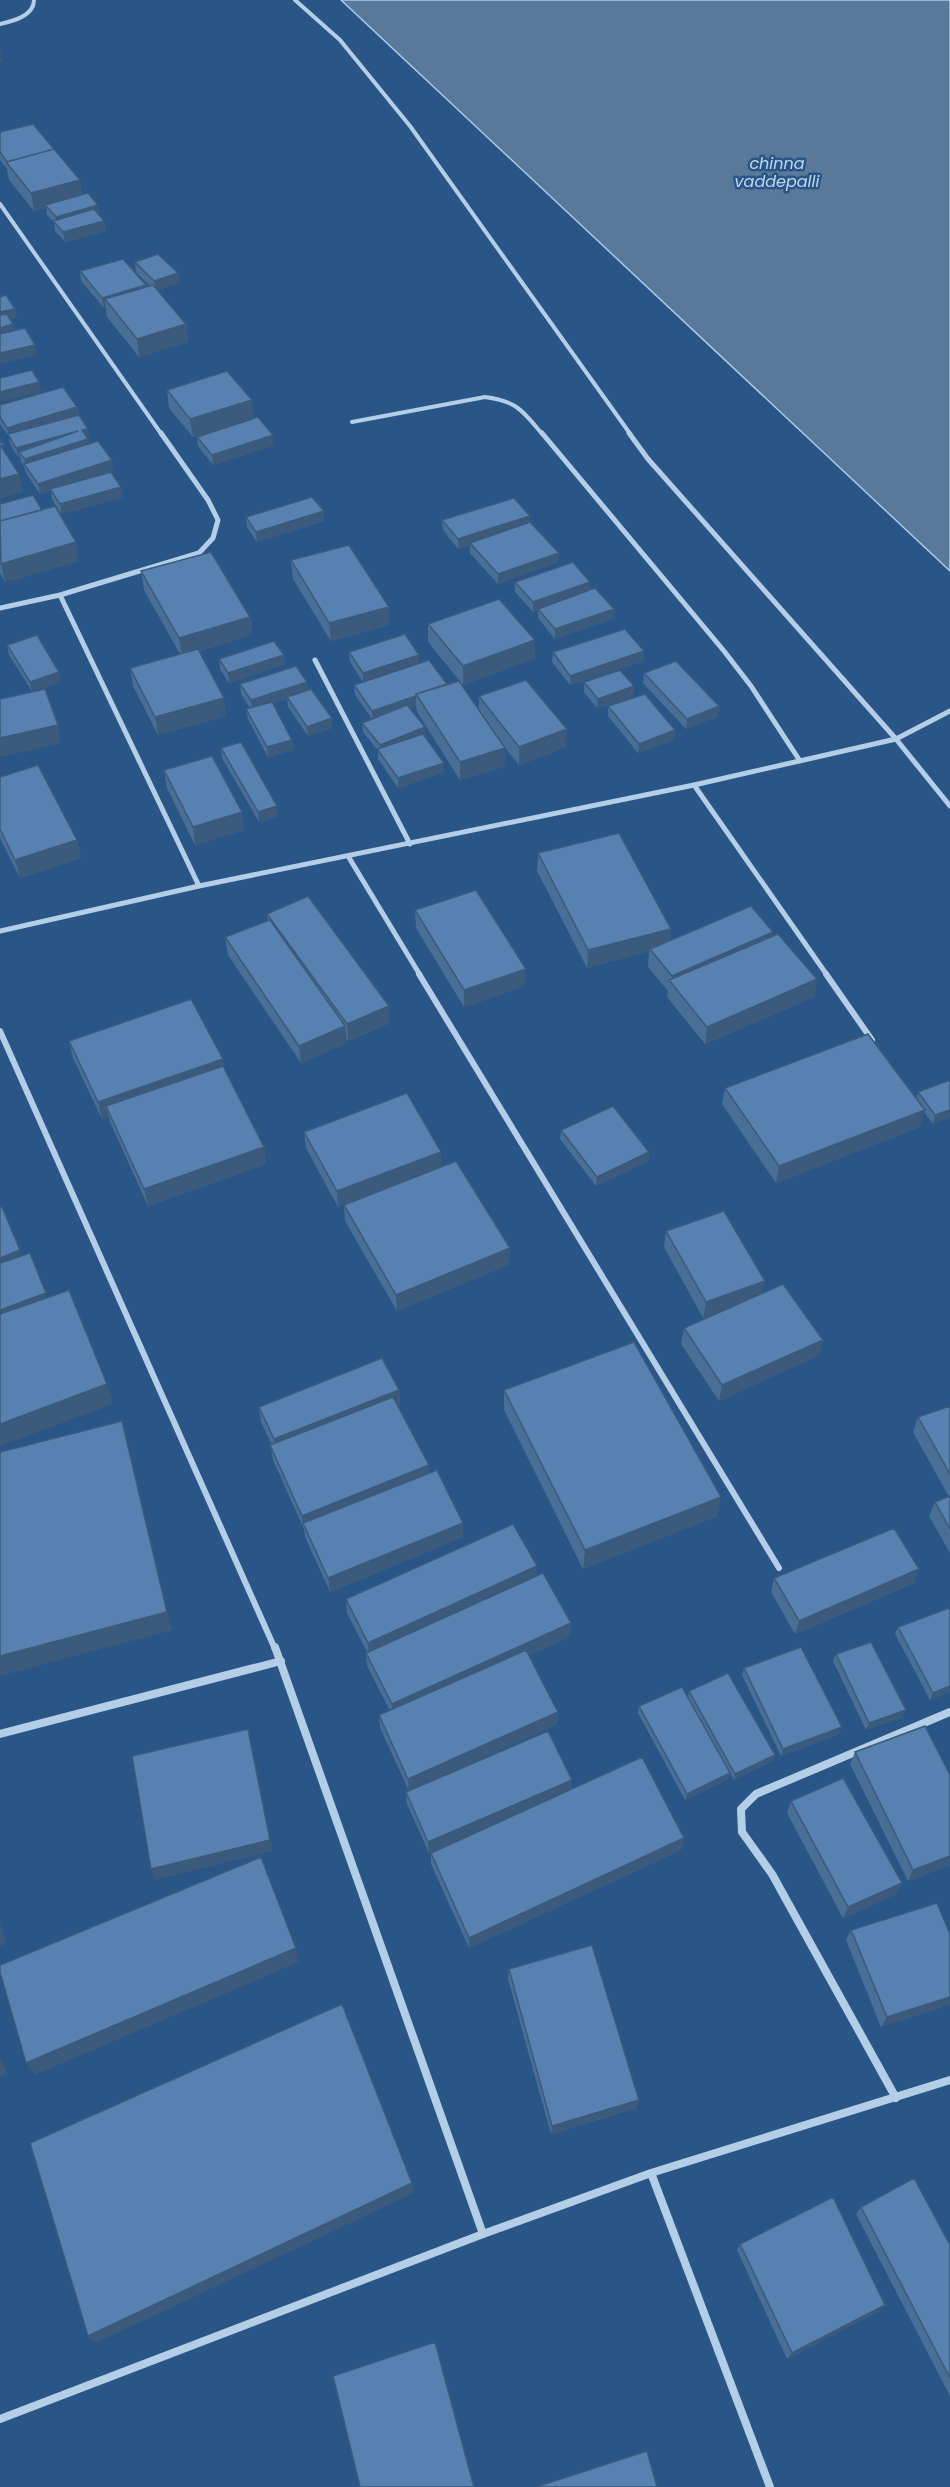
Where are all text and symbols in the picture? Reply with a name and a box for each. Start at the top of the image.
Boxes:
water label: chinna vaddepalli [735,152,820,193]

